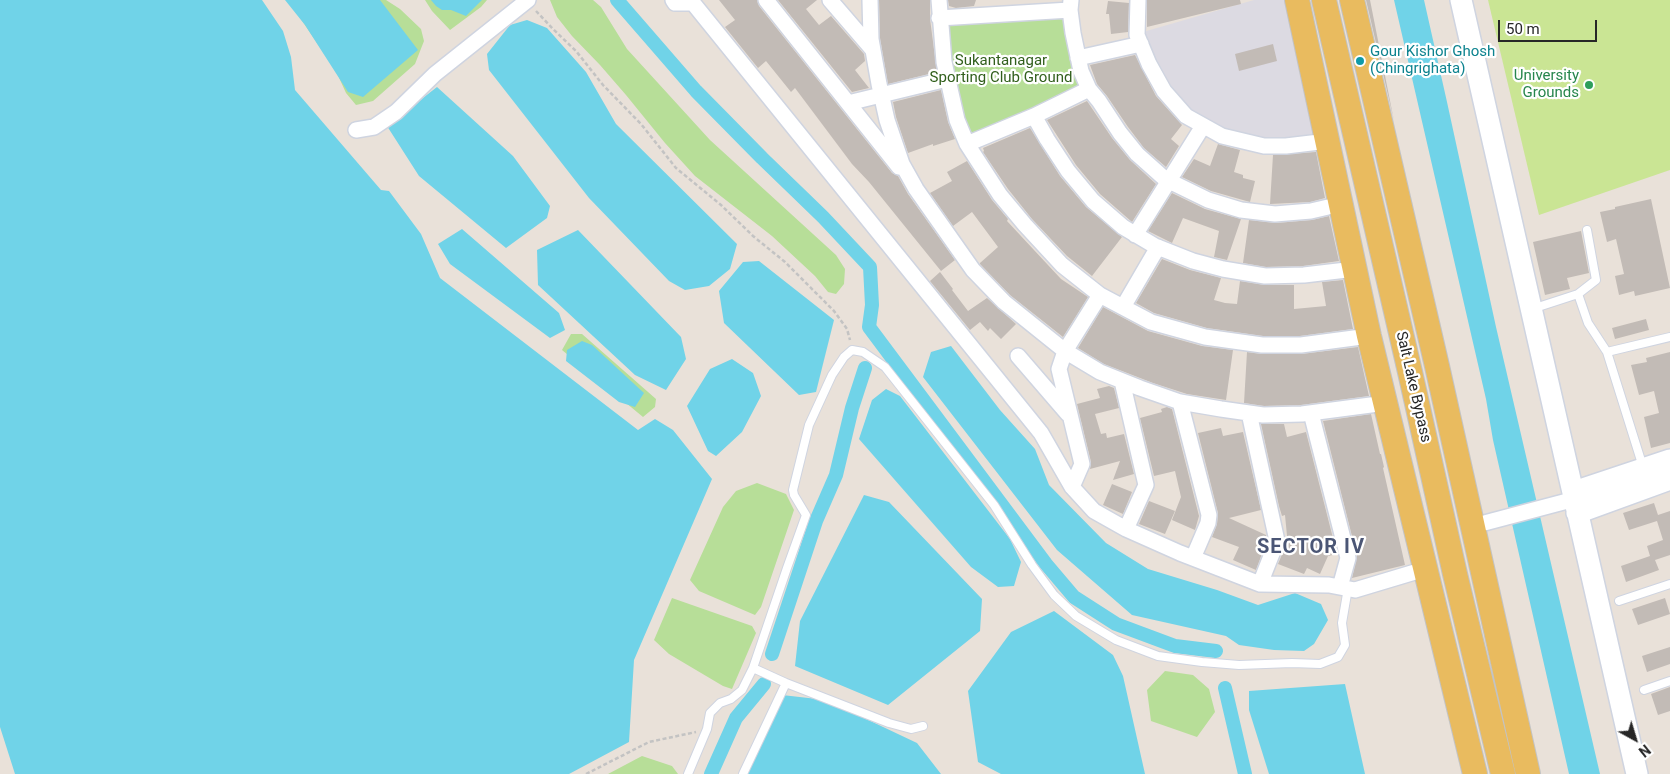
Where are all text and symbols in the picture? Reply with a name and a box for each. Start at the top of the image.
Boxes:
scale bar [1500,10,1599,42]
text: 50 m [1506,20,1540,38]
place label: Gour Kishor Ghosh (Chingrighata) [1370,43,1495,78]
park label: Sukantanagar Sporting Club Ground [930,52,1072,87]
marker: Gour Kishor Ghosh (Chingrighata) [1354,55,1366,67]
place label: University Grounds [1514,67,1579,102]
marker: University Grounds [1583,79,1595,91]
street label: Salt Lake Bypass [1391,330,1435,444]
district label: SECTOR IV [1256,536,1366,560]
north arrow [1610,714,1660,764]
text: N [1636,741,1653,760]

